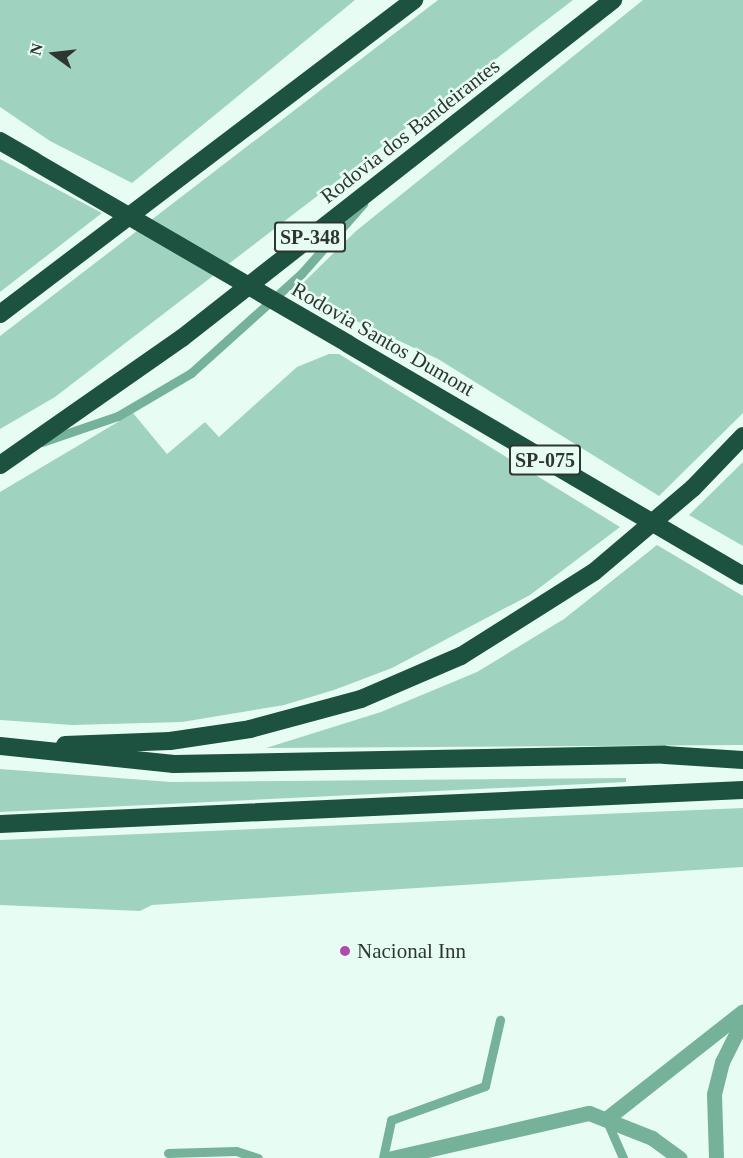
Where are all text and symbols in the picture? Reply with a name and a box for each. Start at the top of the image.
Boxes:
north arrow [24,24,84,84]
text: N [26,41,46,57]
street label: Rodovia dos Bandeirantes [315,53,505,209]
road number: SP-348 [274,220,346,254]
street label: Rodovia Santos Dumont [287,276,479,402]
road number: SP-075 [509,443,581,477]
place label: Nacional Inn [357,938,466,964]
marker: Nacional Inn [338,944,352,958]

